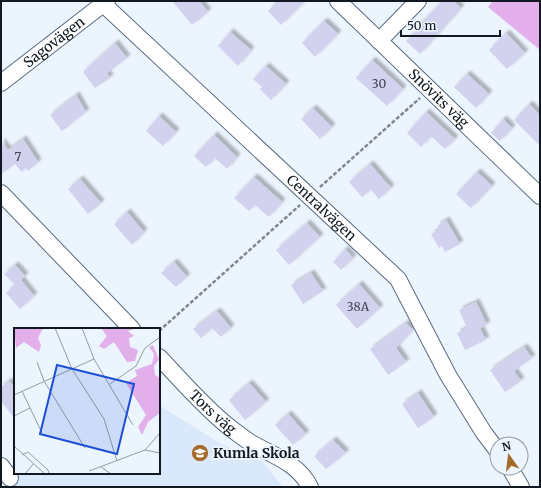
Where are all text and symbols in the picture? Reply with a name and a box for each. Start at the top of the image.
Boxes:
scale bar [401,12,500,38]
street label: Sagovägen [20,13,88,71]
text: 50 m [407,18,436,33]
street label: Snövits väg [405,65,473,132]
house number: 30 [372,76,386,91]
house number: 7 [15,149,22,164]
street label: Centralvägen [283,171,360,245]
house number: 38A [347,299,370,314]
inset map [14,328,160,474]
street label: Tors väg [185,386,240,438]
north arrow [489,436,529,476]
text: N [501,438,513,454]
school or university icon: Kumla Skola [190,443,210,463]
place label: Kumla Skola [213,444,300,462]

